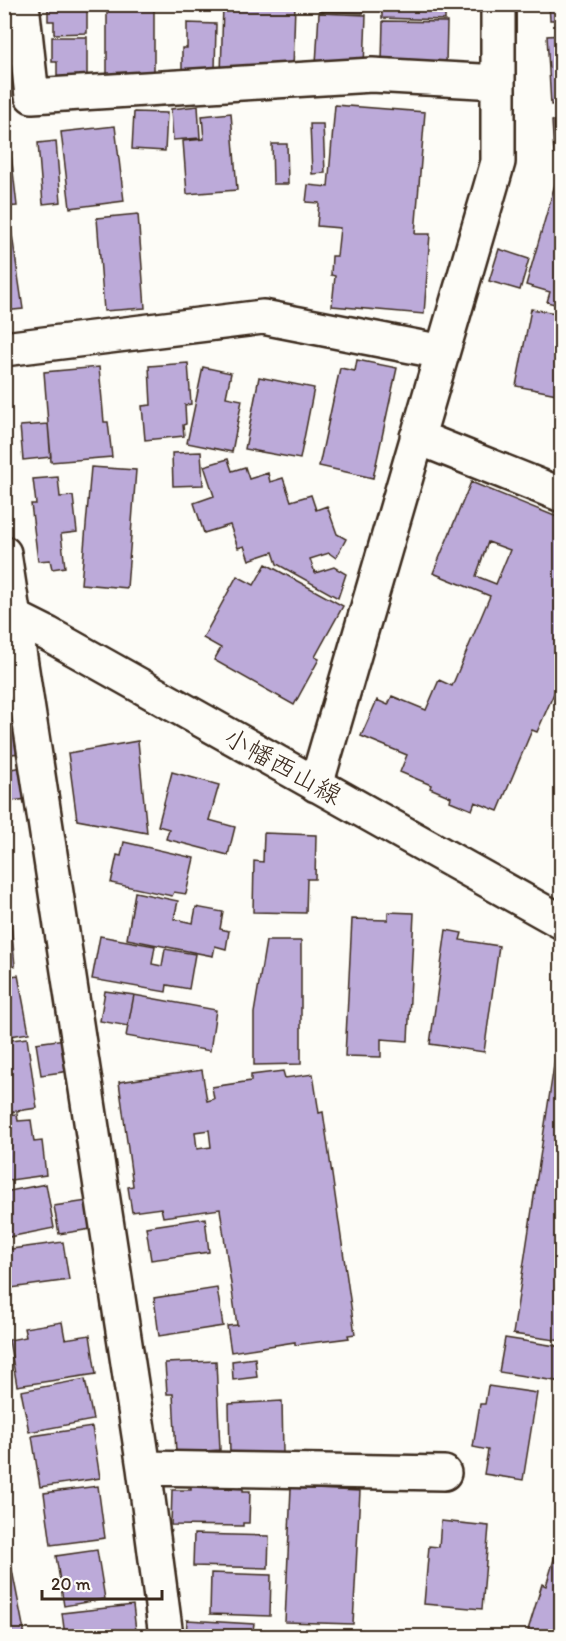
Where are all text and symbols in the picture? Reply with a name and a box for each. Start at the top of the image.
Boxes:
street label: 小幡西山線 [218,720,348,812]
scale bar [42,1563,162,1601]
text: 20 m [51,1573,91,1595]

